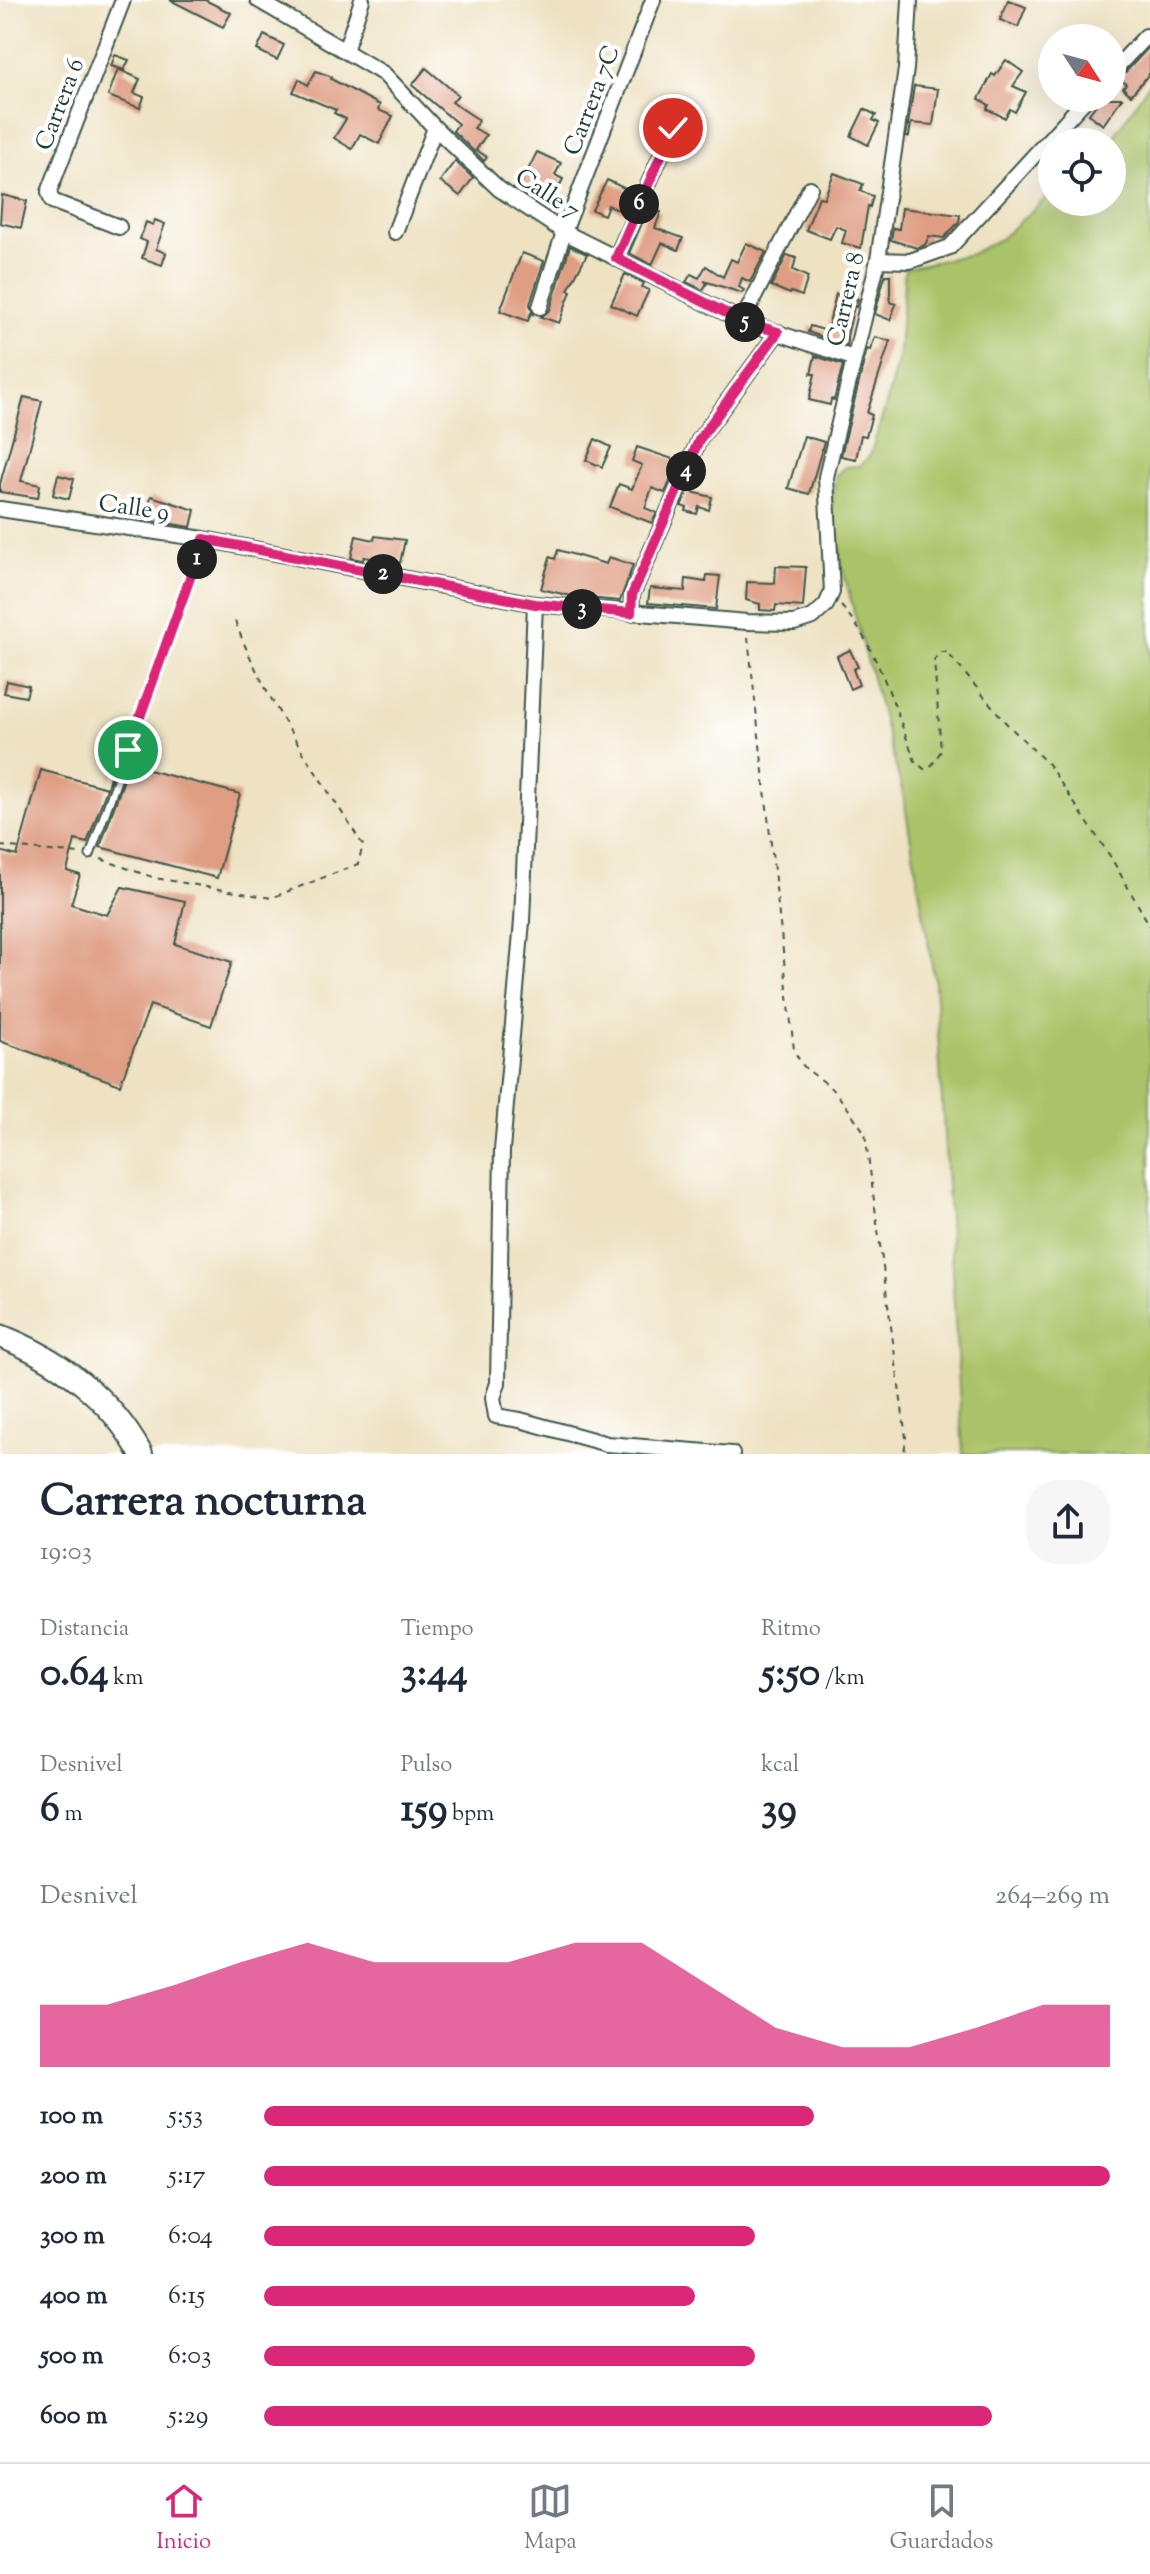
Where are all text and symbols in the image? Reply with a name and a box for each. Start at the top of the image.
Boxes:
north arrow [1038,24,1126,112]
map controls [1038,24,1126,216]
street label: Carrera 7C [556,41,629,161]
street label: Carrera 6 [28,54,94,156]
pin [639,94,707,162]
icon: check [651,106,695,150]
button: locate [1038,128,1126,216]
street label: Calle 7 [508,161,586,228]
pin: 6 [619,184,659,224]
text: 6 [634,188,644,220]
street label: Carrera 8 [820,249,874,350]
pin: 5 [725,302,765,342]
text: 5 [741,306,749,338]
pin: 4 [666,451,706,491]
text: 4 [680,455,692,487]
street label: Calle 9 [96,487,171,531]
pin: 1 [177,539,217,579]
text: 1 [193,543,201,575]
pin: 2 [363,554,403,594]
text: 2 [378,558,388,590]
pin: 3 [562,589,602,629]
text: 3 [578,593,586,625]
pin [94,716,162,784]
icon: arrive [106,728,150,772]
text: Carrera nocturna [40,1472,367,1535]
button: share [1026,1480,1110,1564]
text: 19:03 [40,1534,92,1571]
text: Distancia [40,1614,129,1646]
text: Tiempo [401,1614,474,1646]
text: Ritmo [761,1614,821,1646]
text: 0.64 [40,1646,109,1703]
text: 3:44 [401,1646,468,1703]
text: 5:50 [761,1646,820,1703]
text: km [109,1663,144,1695]
text: /km [820,1663,865,1695]
text: Desnivel [40,1750,123,1782]
text: Pulso [401,1750,452,1782]
text: kcal [761,1750,799,1782]
text: 6 [40,1782,60,1839]
text: 159 [401,1782,447,1839]
text: 39 [761,1782,797,1839]
text: m [60,1799,83,1831]
text: bpm [447,1799,494,1831]
text: Desnivel [40,1878,138,1915]
text: 264–269 m [995,1878,1110,1915]
text: 100 m [40,2098,103,2135]
text: 5:53 [168,2098,203,2135]
text: 200 m [40,2158,107,2195]
text: 5:17 [168,2158,206,2195]
text: 300 m [40,2218,105,2255]
text: 6:04 [168,2218,213,2255]
text: 400 m [40,2278,107,2315]
text: 6:15 [168,2278,205,2315]
text: 500 m [40,2338,103,2375]
text: 6:03 [168,2338,211,2375]
text: 600 m [40,2398,107,2435]
text: 5:29 [168,2398,208,2435]
tab: Inicio [157,2479,211,2559]
tab: Mapa [524,2479,577,2559]
tab: Guardados [890,2479,993,2559]

